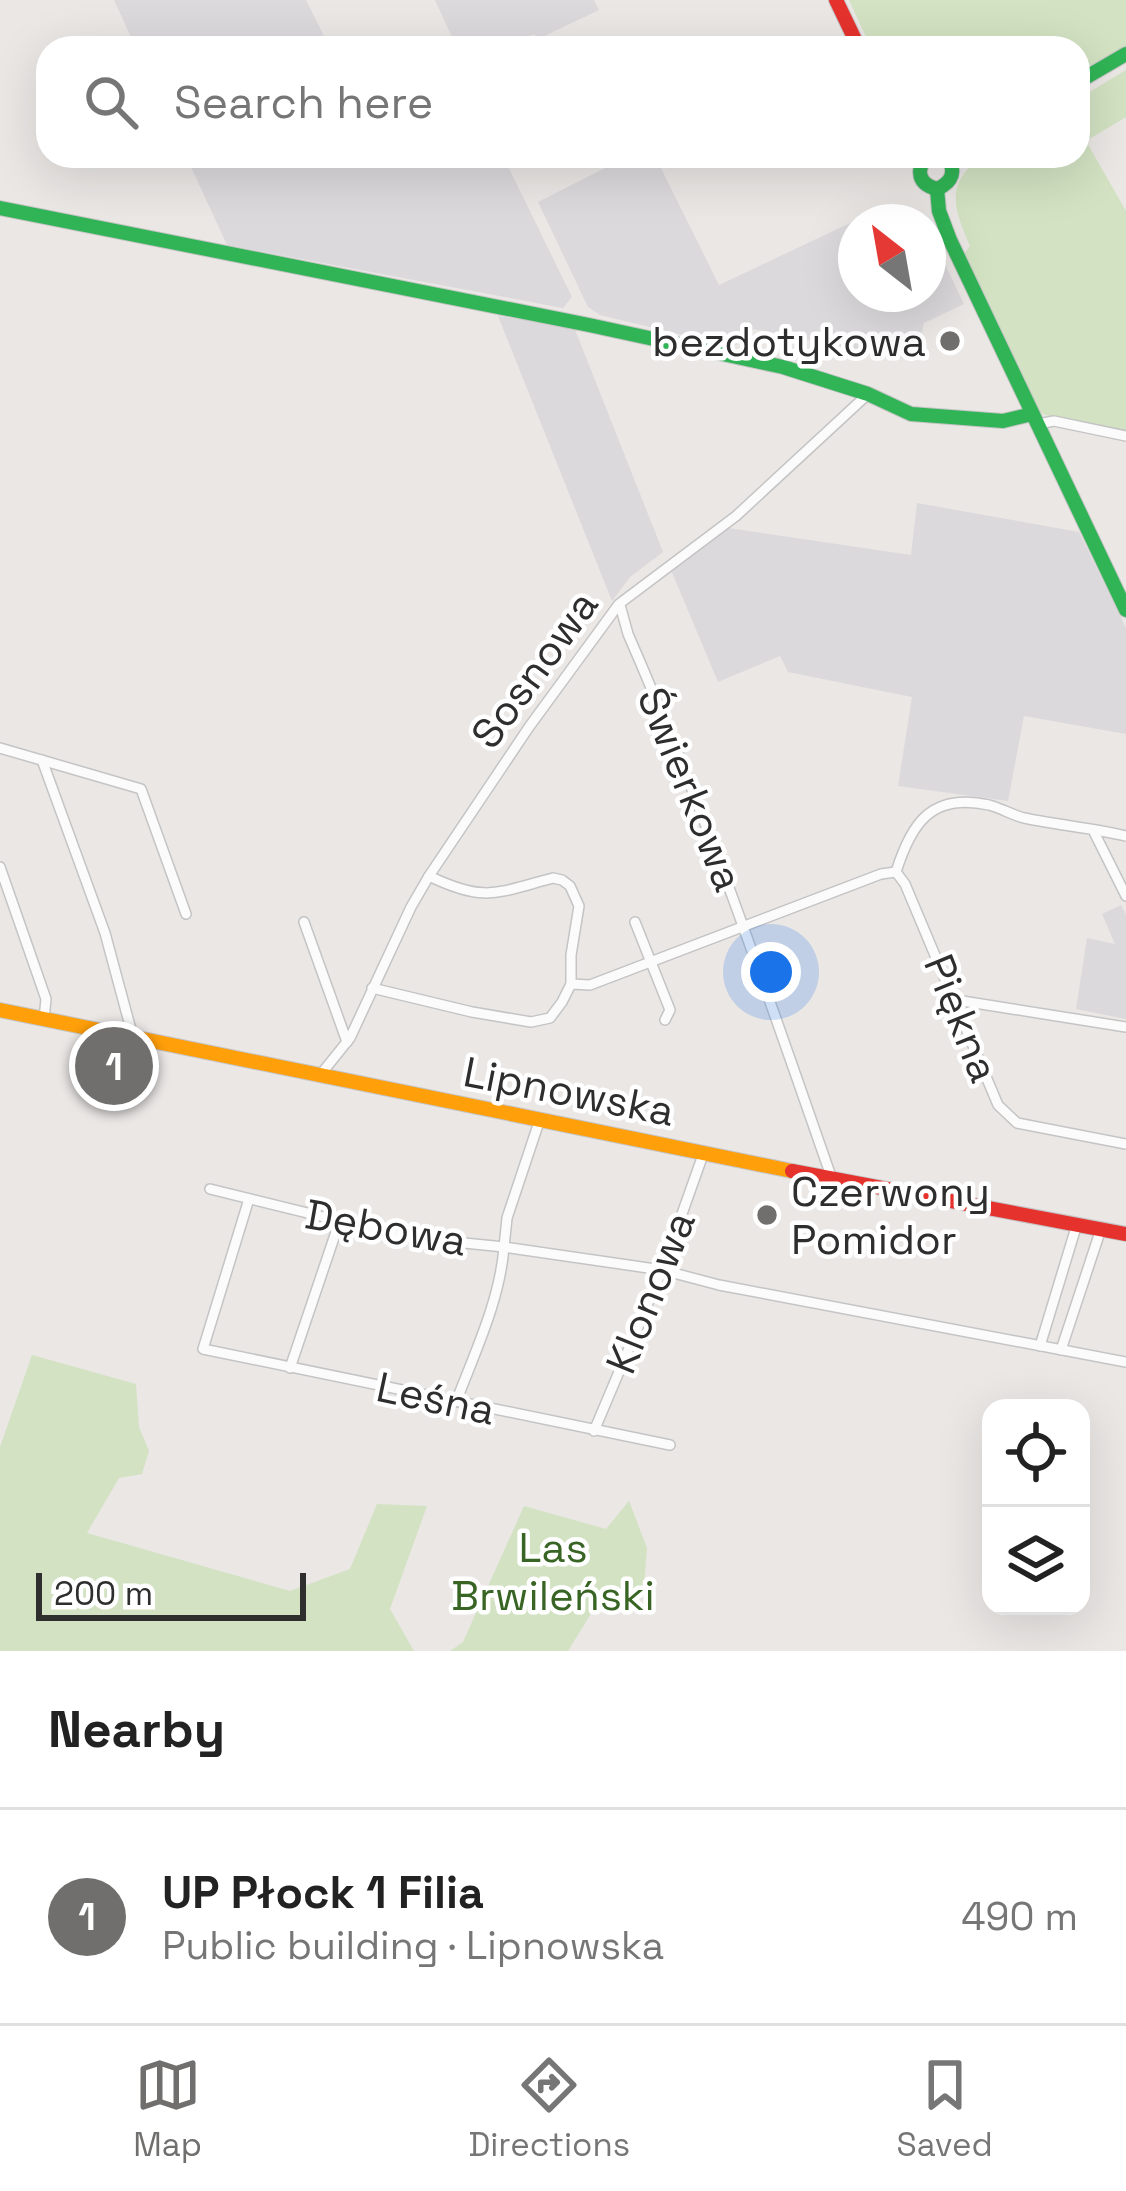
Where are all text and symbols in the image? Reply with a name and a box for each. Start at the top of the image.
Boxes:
search box [36,36,1090,168]
icon: search [78,69,144,135]
text: Search here [174,74,433,131]
north arrow [838,204,946,312]
place label: bezdotykowa [652,315,926,368]
marker: bezdotykowa [937,328,963,354]
street label: Sosnowa [459,580,609,759]
street label: Świerkowa [626,680,755,899]
your location [741,942,801,1002]
street label: Piękna [912,947,1011,1090]
pin: 1 [75,1021,153,1111]
street label: Lipnowska [459,1045,679,1138]
place label: Czerwony Pomidor [791,1165,990,1266]
street label: Dębowa [301,1187,471,1268]
marker: Czerwony Pomidor [754,1202,780,1228]
street label: Klonowa [594,1203,707,1381]
street label: Leśna [372,1360,500,1437]
map controls [982,1399,1090,1615]
button: locate [982,1399,1090,1507]
button: layers [982,1507,1090,1615]
park label: Las Brwileński [451,1521,655,1622]
scale bar [36,1567,306,1620]
text: 200 m [54,1573,153,1615]
text: Nearby [48,1697,225,1762]
text: UP Płock 1 Filia [162,1864,484,1921]
text: 1 [78,1892,96,1941]
text: 490 m [961,1892,1078,1941]
text: Public building · Lipnowska [162,1921,664,1970]
tab: Map [133,2052,202,2166]
tab: Directions [468,2052,630,2166]
tab: Saved [897,2052,993,2166]

